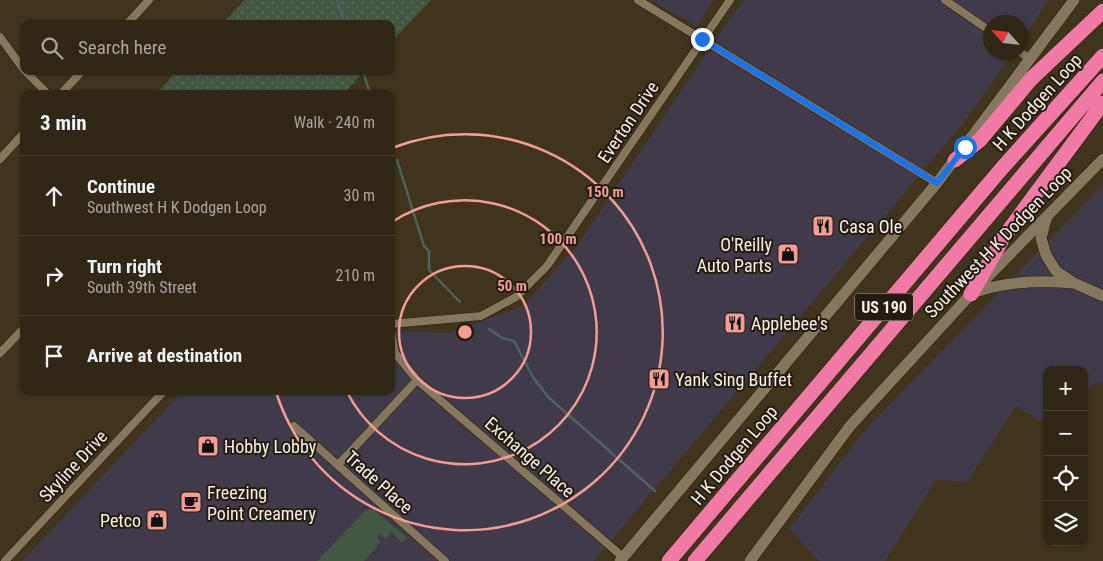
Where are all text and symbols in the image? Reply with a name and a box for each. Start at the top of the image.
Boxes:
north arrow [983,15,1028,60]
search box [20,20,395,75]
route end [691,28,714,51]
icon: search [38,34,66,62]
text: Search here [78,36,166,59]
street label: H K Dodgen Loop [988,49,1086,155]
street label: Everton Drive [593,77,663,167]
text: 3 min [40,111,87,135]
text: Walk · 240 m [294,113,375,132]
route start [954,136,977,159]
street label: Southwest H K Dodgen Loop [920,162,1076,322]
text: Continue [87,175,155,198]
icon: ahead [40,182,68,210]
text: 150 m [586,183,624,201]
text: 30 m [343,186,375,205]
text: Southwest H K Dodgen Loop [87,198,267,217]
restaurant icon: Casa Ole [811,214,835,238]
place label: Casa Ole [839,216,902,237]
text: 100 m [539,230,577,248]
place label: O'Reilly Auto Parts [697,234,772,276]
shop icon: O'Reilly Auto Parts [776,242,800,266]
text: Turn right [87,255,162,278]
icon: right [40,262,68,290]
text: 210 m [336,266,375,285]
text: 50 m [497,277,527,295]
text: South 39th Street [87,278,197,297]
road number: US 190 [855,294,913,320]
restaurant icon: Applebee's [723,311,747,335]
place label: Applebee's [751,313,828,334]
centre of rings [456,323,474,341]
icon: arrive [40,342,68,370]
text: Arrive at destination [87,344,242,367]
map controls [1043,366,1088,546]
button: + [1043,366,1088,411]
restaurant icon: Yank Sing Buffet [647,367,671,391]
place label: Yank Sing Buffet [675,369,792,390]
street label: H K Dodgen Loop [686,401,782,509]
button: − [1043,411,1088,456]
street label: Exchange Place [481,412,579,502]
street label: Skyline Drive [34,426,112,506]
shop icon: Hobby Lobby [196,434,220,458]
place label: Hobby Lobby [224,436,317,457]
street label: Trade Place [341,446,417,518]
button: locate [1043,456,1088,501]
place label: Freezing Point Creamery [207,482,316,524]
cafe icon: Freezing Point Creamery [179,490,203,514]
button: layers [1043,501,1088,546]
shop icon: Petco [145,508,169,532]
place label: Petco [100,510,141,531]

